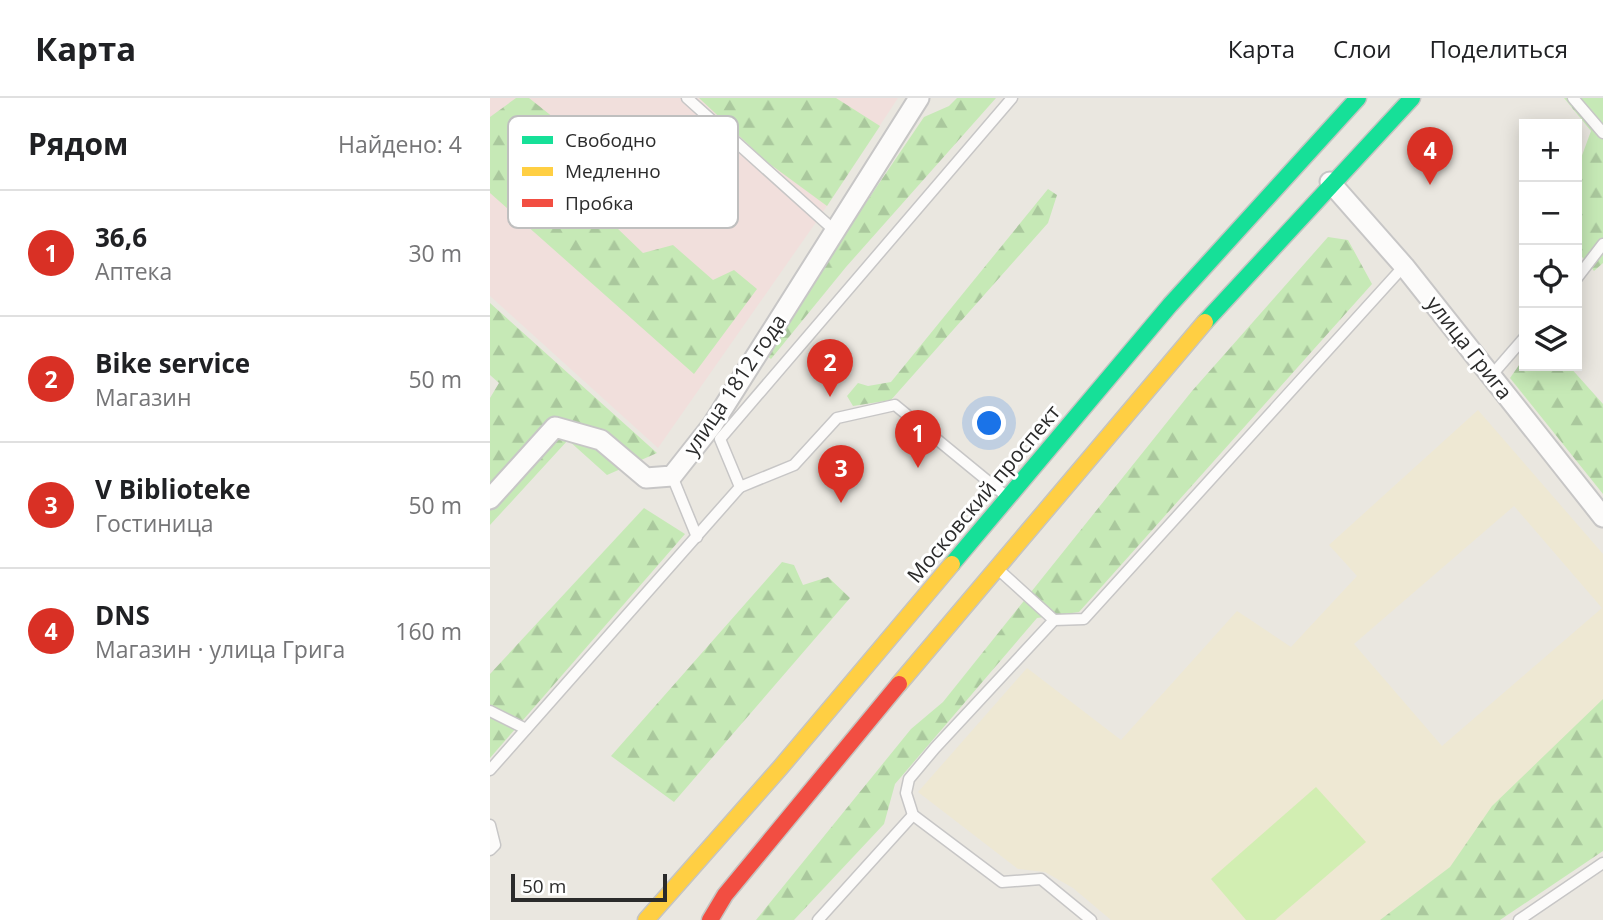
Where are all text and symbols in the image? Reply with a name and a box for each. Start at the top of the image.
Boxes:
text: Карта [35,26,136,71]
text: Карта [1228,32,1295,65]
text: Слои [1333,32,1392,65]
text: Поделиться [1430,32,1568,65]
legend [508,116,738,228]
map controls [1519,119,1582,371]
button: + [1519,119,1582,182]
text: Рядом [28,123,128,164]
text: Свободно [565,127,656,153]
pin: 4 [1407,127,1453,185]
text: Найдено: 4 [338,128,462,160]
text: Медленно [565,158,661,184]
button: − [1519,182,1582,245]
text: Пробка [565,190,634,216]
text: 36,6 [95,219,147,255]
text: 1 [44,237,58,269]
text: 30 m [408,237,462,269]
button: locate [1519,245,1582,308]
text: Аптека [95,255,172,287]
street label: улица Грига [1421,290,1519,405]
street label: улица 1812 года [676,308,792,461]
button: layers [1519,308,1582,371]
pin: 2 [807,339,853,397]
text: Bike service [95,345,250,381]
text: 2 [44,363,58,395]
text: 50 m [408,363,462,395]
text: Магазин [95,381,191,413]
street label: Московский проспект [900,398,1066,588]
your location [972,406,1006,440]
pin: 1 [895,410,941,468]
pin: 3 [818,445,864,503]
text: V Biblioteke [95,471,251,507]
text: 3 [44,489,58,521]
text: 50 m [408,489,462,521]
text: Гостиница [95,507,214,539]
text: DNS [95,597,150,633]
text: 4 [44,615,58,647]
text: 160 m [395,615,462,647]
text: Магазин · улица Грига [95,633,345,665]
scale bar [511,871,667,903]
text: 50 m [522,873,566,899]

